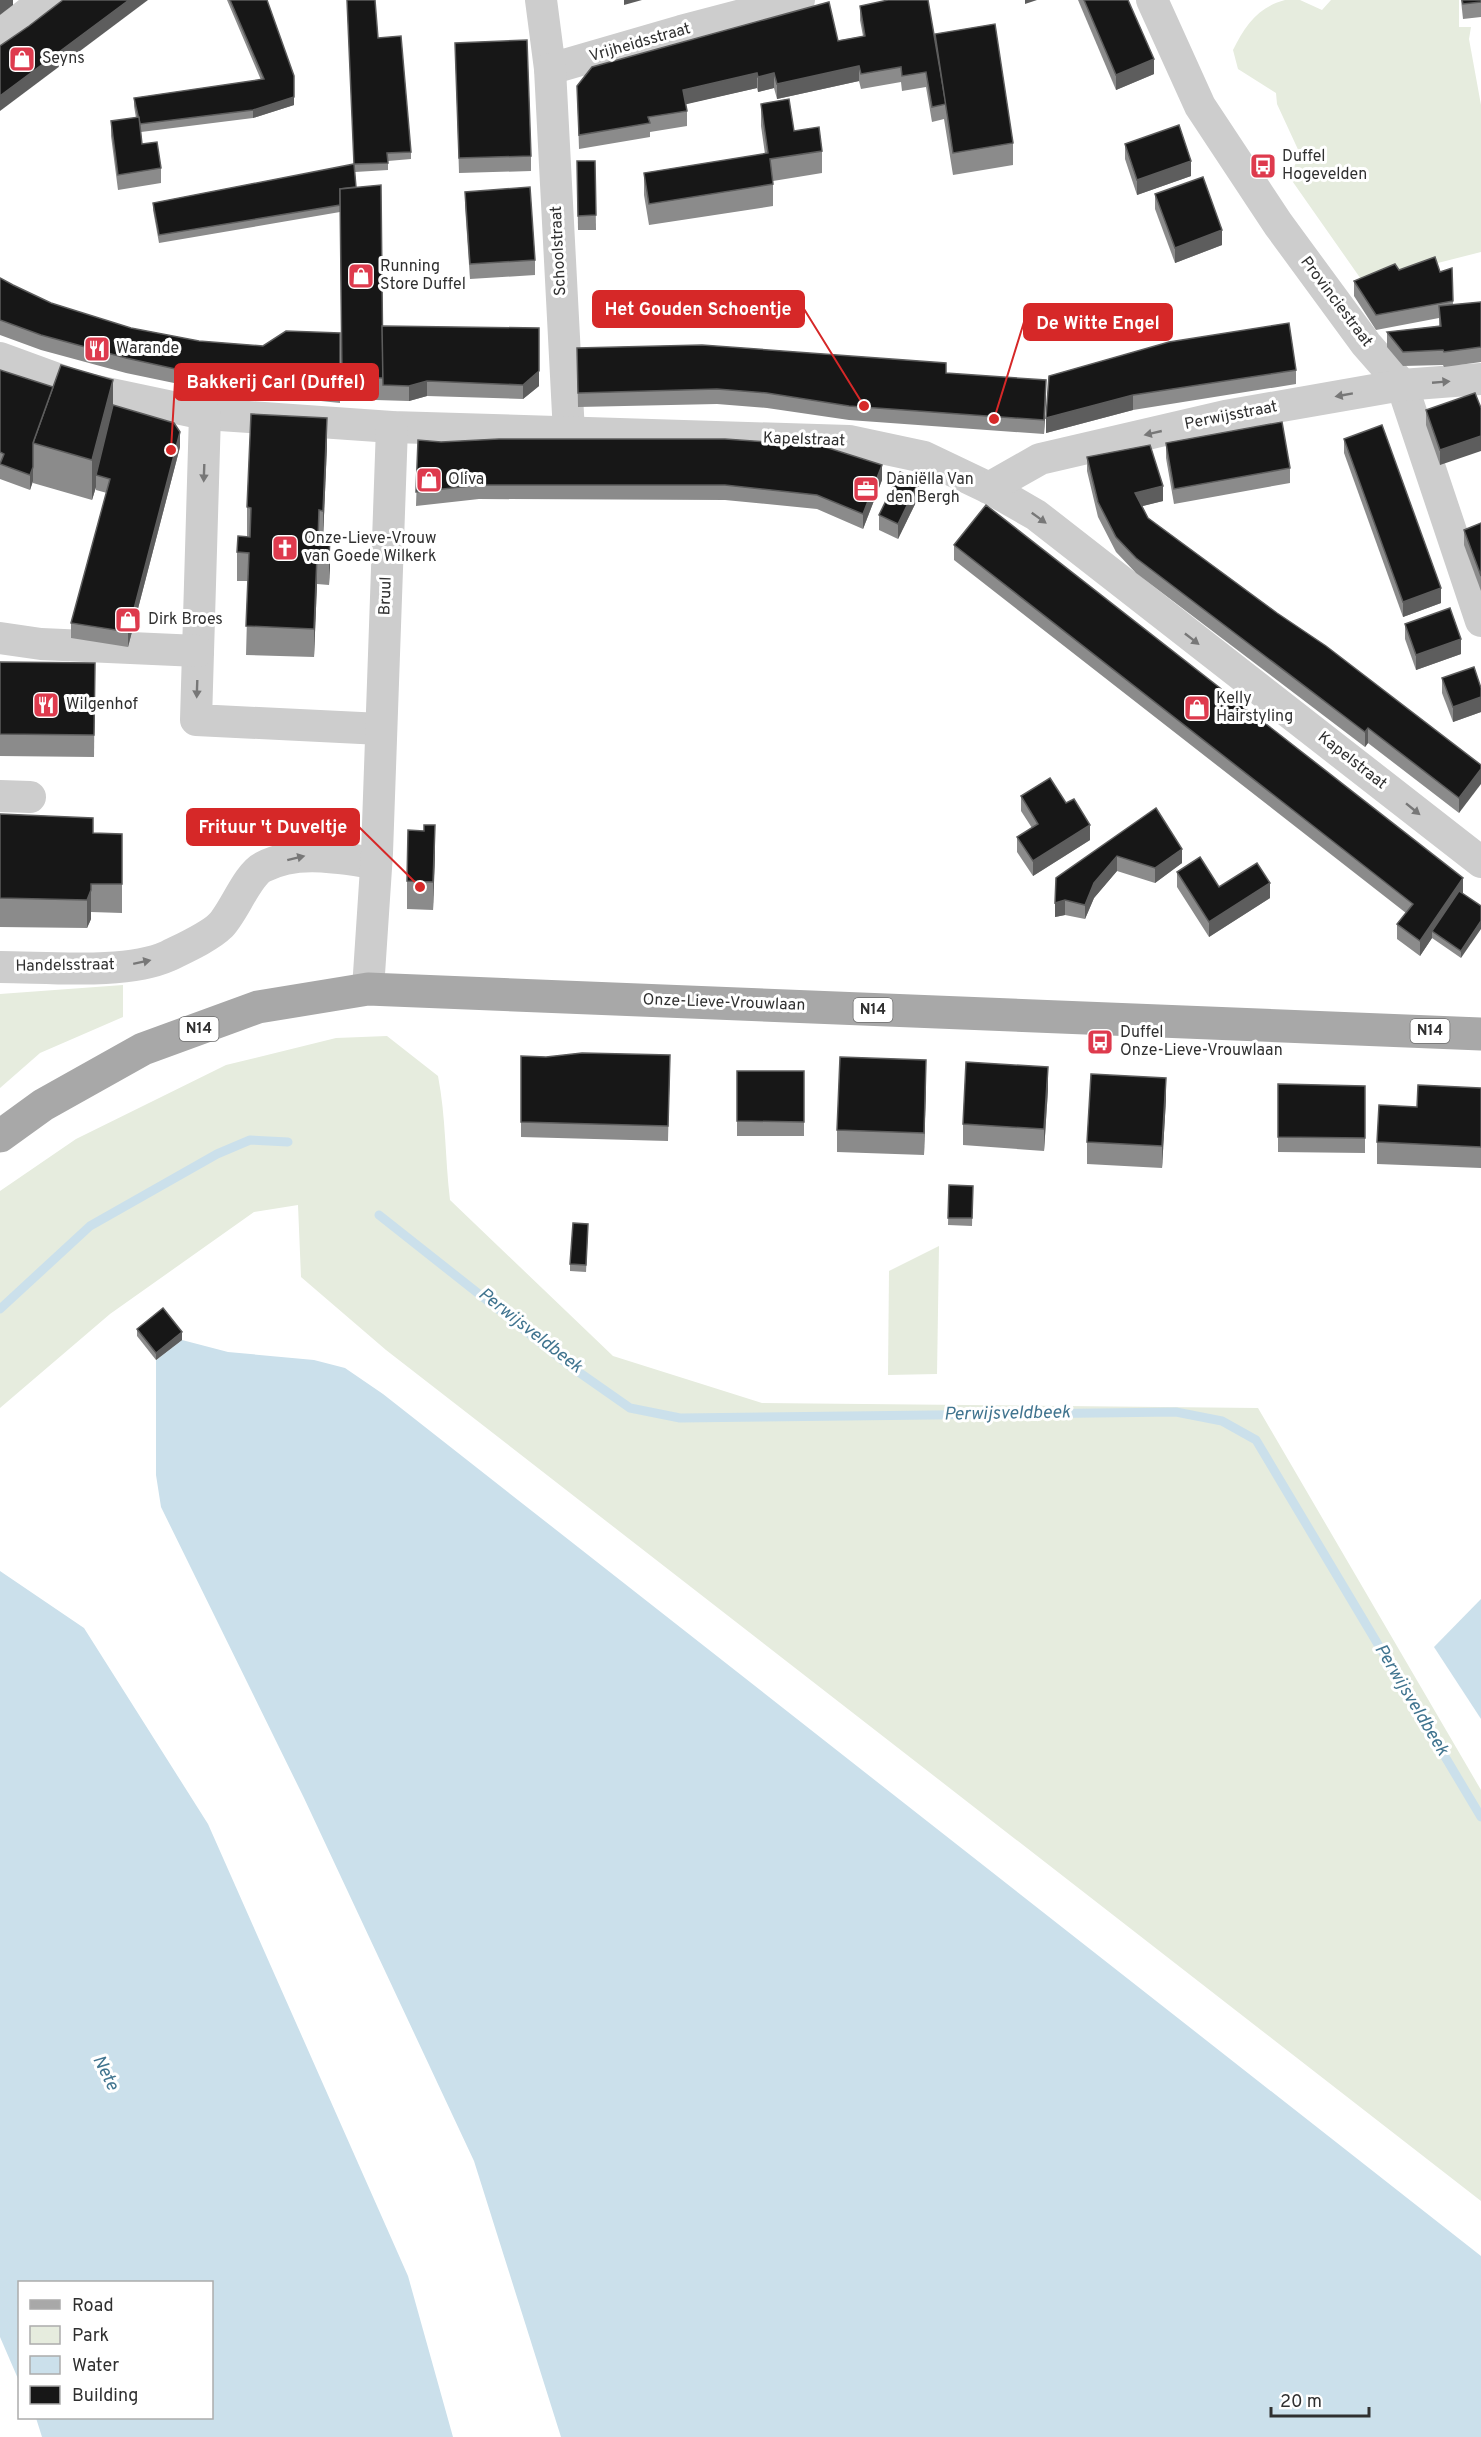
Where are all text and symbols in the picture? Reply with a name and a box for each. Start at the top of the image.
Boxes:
street label: Vrijheidsstraat [587,19,693,67]
shop icon: Seyns [7,44,37,74]
place label: Seyns [42,49,85,69]
place label: Duffel Hogevelden [1282,147,1367,185]
bus stop icon: Duffel Hogevelden [1248,151,1278,181]
street label: Schoolstraat [547,205,571,297]
street label: Provinciestraat [1295,253,1377,351]
place label: Running Store Duffel [380,257,466,295]
shop icon: Running Store Duffel [346,261,376,291]
callout: Het Gouden Schoentje [593,291,804,327]
text: Het Gouden Schoentje [604,299,792,322]
callout: De Witte Engel [1024,304,1172,340]
text: De Witte Engel [1036,313,1160,336]
restaurant icon: Warande [82,334,112,364]
place label: Warande [116,339,179,359]
callout: Bakkerij Carl (Duffel) [175,364,378,400]
text: Bakkerij Carl (Duffel) [186,372,366,395]
one-way arrow [1432,377,1451,387]
one-way arrow [1335,391,1354,400]
street label: Perwijsstraat [1183,397,1279,435]
one-way arrow [1144,428,1162,438]
street label: Kapelstraat [762,429,846,451]
one-way arrow [199,463,208,482]
shop icon: Oliva [414,465,444,495]
place label: Oliva [448,470,484,490]
place label: Daniëlla Van den Bergh [886,470,974,508]
office icon: Daniëlla Van den Bergh [851,474,881,504]
one-way arrow [1031,512,1047,525]
place label: Onze-Lieve-Vrouw van Goede Wilkerk [304,529,437,567]
church icon: Onze-Lieve-Vrouw van Goede Wilkerk [270,533,300,563]
street label: Bruul [375,576,397,616]
shop icon: Dirk Broes [113,605,143,635]
place label: Dirk Broes [148,610,223,630]
one-way arrow [1185,632,1200,644]
one-way arrow [192,679,202,698]
place label: Kelly Hairstyling [1216,689,1293,727]
restaurant icon: Wilgenhof [31,690,61,720]
shop icon: Kelly Hairstyling [1182,693,1212,723]
place label: Wilgenhof [66,695,138,715]
street label: Kapelstraat [1313,728,1391,794]
one-way arrow [1406,802,1421,815]
callout: Frituur 't Duveltje [187,809,359,845]
text: Frituur 't Duveltje [199,817,347,840]
one-way arrow [287,852,305,862]
street label: Handelsstraat [15,955,115,977]
one-way arrow [133,957,152,966]
street label: Onze-Lieve-Vrouwlaan [642,990,806,1016]
road number: N14 [854,998,892,1022]
road number: N14 [180,1017,218,1041]
road number: N14 [1410,1019,1450,1043]
place label: Duffel Onze-Lieve-Vrouwlaan [1120,1023,1283,1061]
bus stop icon: Duffel Onze-Lieve-Vrouwlaan [1085,1027,1115,1057]
water label: Perwijsveldbeek [473,1283,588,1380]
water label: Perwijsveldbeek [944,1401,1071,1427]
water label: Perwijsveldbeek [1369,1640,1454,1761]
water label: Nete [86,2051,124,2095]
legend [18,2281,213,2419]
text: Road [72,2295,114,2318]
text: Park [72,2325,109,2348]
text: Water [72,2355,119,2378]
scale bar [1271,2380,1368,2418]
text: Building [72,2385,138,2408]
text: 20 m [1280,2391,1322,2414]

